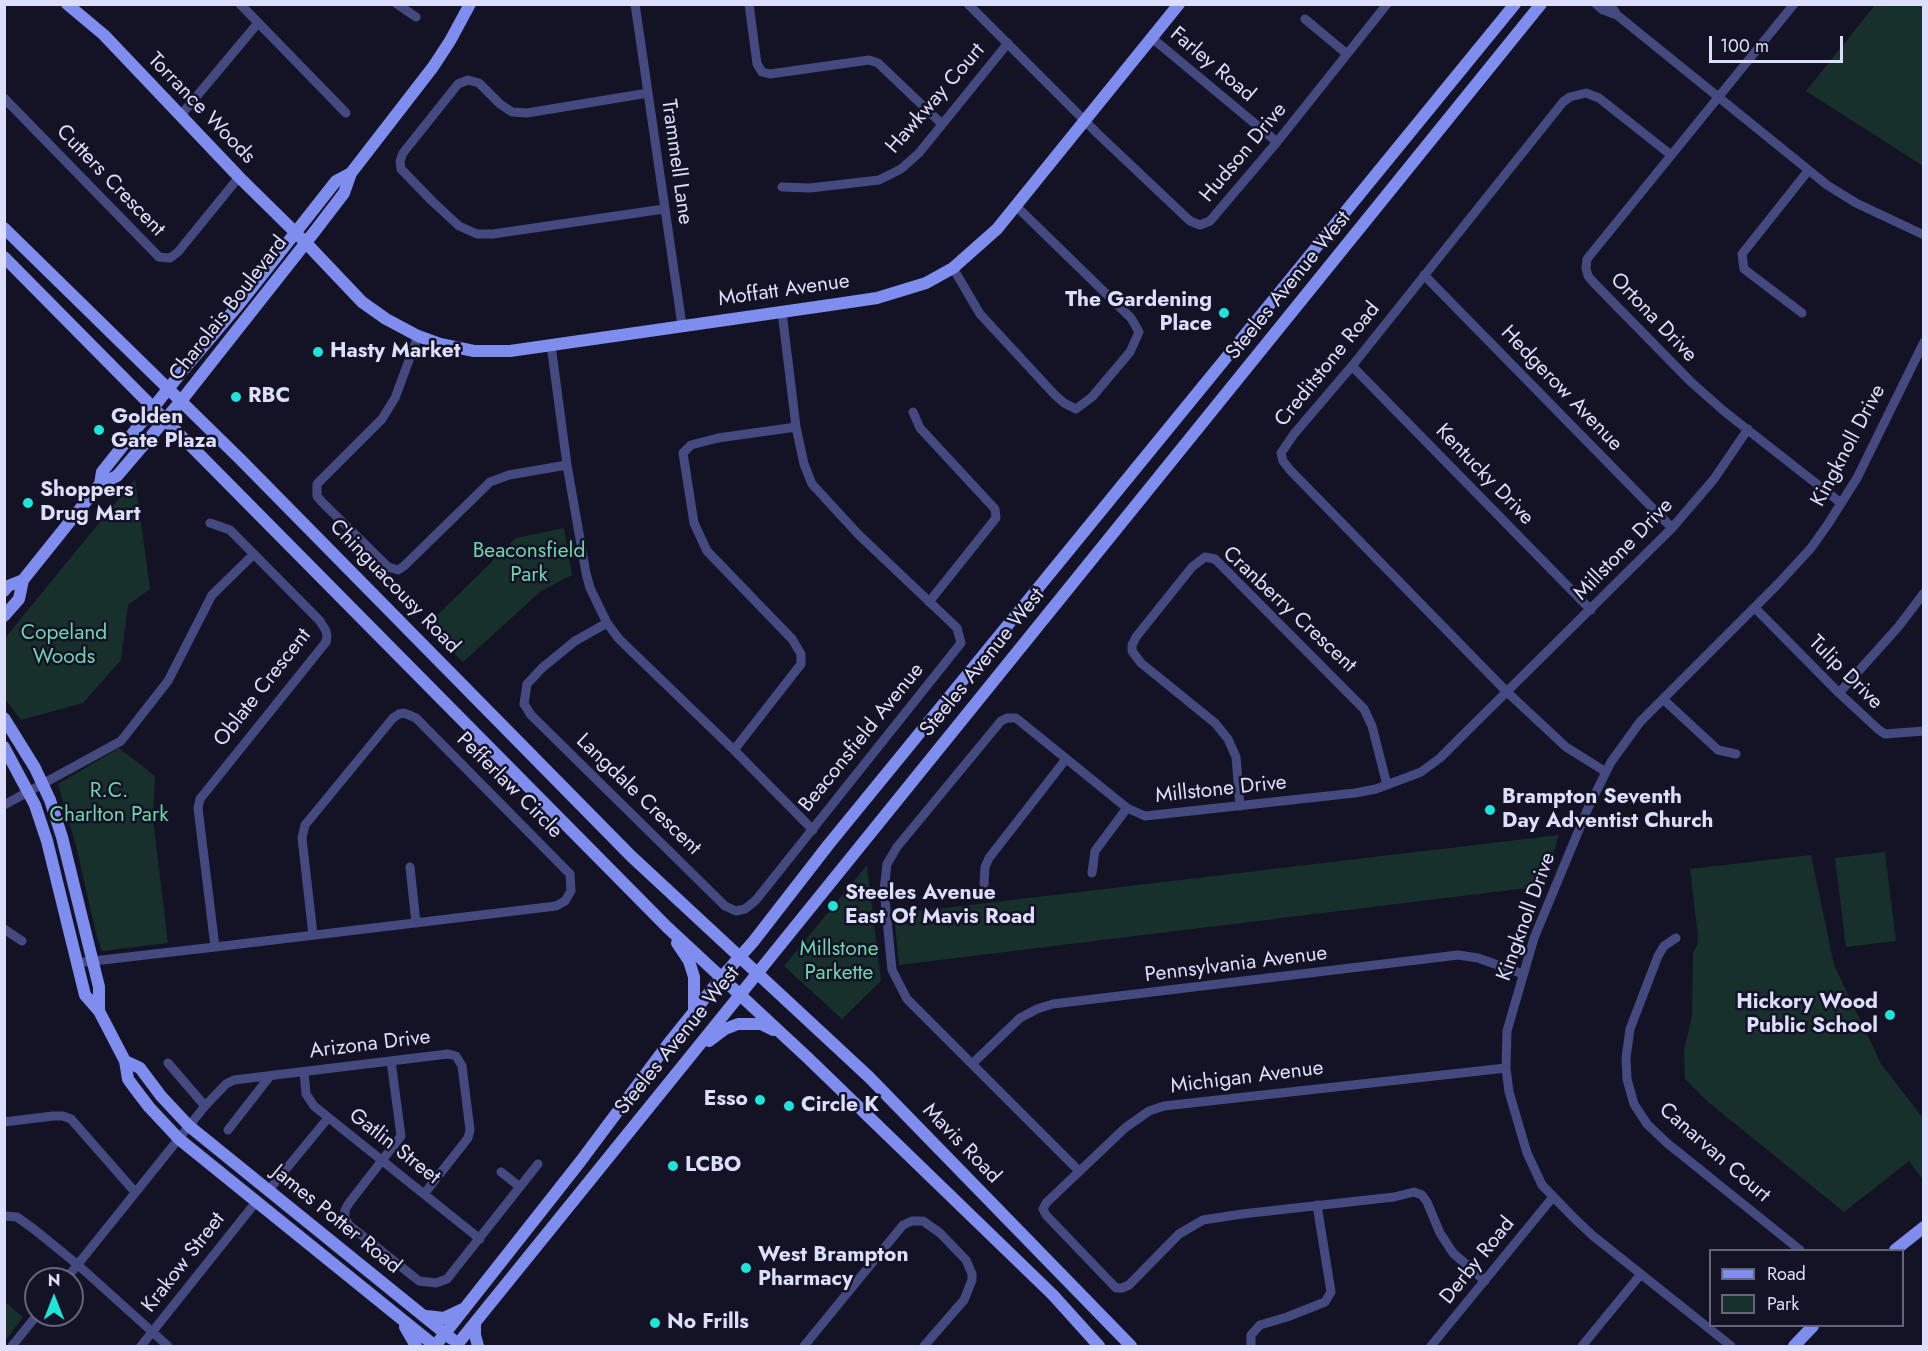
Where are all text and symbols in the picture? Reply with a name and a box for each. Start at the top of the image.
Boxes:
street label: Farley Road [1164,22,1260,108]
scale bar [1712,24,1846,62]
text: 100 m [1720,33,1769,59]
street label: Hawkway Court [881,39,991,159]
street label: Torrance Woods [142,48,260,170]
street label: Trammell Lane [655,98,697,226]
street label: Hudson Drive [1195,98,1293,208]
street label: Cutters Crescent [50,120,170,242]
street label: Steeles Avenue West [1221,207,1357,365]
street label: Charolais Boulevard [165,231,293,387]
street label: Ortona Drive [1604,268,1702,368]
street label: Moffatt Avenue [717,269,851,313]
place label: The Gardening Place [1065,288,1212,338]
street label: Creditstone Road [1270,298,1386,432]
marker: The Gardening Place [1217,306,1231,320]
street label: Hedgerow Avenue [1495,321,1627,457]
place label: Hasty Market [330,339,460,365]
marker: Hasty Market [311,345,325,359]
street label: Kingknoll Drive [1806,381,1892,511]
place label: RBC [248,384,290,410]
marker: RBC [229,390,243,404]
place label: Golden Gate Plaza [111,405,217,455]
street label: Kentucky Drive [1429,419,1539,531]
marker: Golden Gate Plaza [92,423,106,437]
place label: Shoppers Drug Mart [40,478,141,528]
street label: Millstone Drive [1569,494,1679,606]
marker: Shoppers Drug Mart [21,496,35,510]
street label: Chinguacousy Road [324,515,464,659]
park label: Beaconsfield Park [473,539,585,589]
street label: Cranberry Crescent [1217,542,1361,678]
street label: Steeles Avenue West [915,584,1051,742]
park label: Copeland Woods [21,621,107,671]
street label: Oblate Crescent [209,624,317,752]
street label: Tulip Drive [1803,631,1887,715]
street label: Beaconsfield Avenue [794,658,930,818]
street label: Pefferlaw Circle [451,728,567,844]
street label: Langdale Crescent [570,729,706,861]
street label: Millstone Drive [1154,771,1288,809]
park label: R.C. Charlton Park [50,779,168,829]
place label: Brampton Seventh Day Adventist Church [1502,785,1714,835]
marker: Brampton Seventh Day Adventist Church [1483,803,1497,817]
street label: Kingknoll Drive [1492,849,1562,985]
place label: Steeles Avenue East Of Mavis Road [845,881,1035,931]
marker: Steeles Avenue East Of Mavis Road [826,899,840,913]
park label: Millstone Parkette [800,937,878,987]
street label: Pennsylvania Avenue [1143,941,1329,989]
street label: Steeles Avenue West [610,962,746,1120]
place label: Hickory Wood Public School [1736,990,1878,1040]
marker: Hickory Wood Public School [1883,1008,1897,1022]
street label: Arizona Drive [308,1025,432,1065]
street label: Michigan Avenue [1169,1056,1325,1100]
place label: Esso [704,1087,748,1113]
marker: Esso [753,1093,767,1107]
place label: Circle K [801,1093,879,1119]
street label: Canarvan Court [1653,1098,1775,1208]
marker: Circle K [782,1099,796,1113]
street label: Mavis Road [917,1099,1005,1189]
street label: Gatlin Street [343,1103,445,1191]
place label: LCBO [685,1153,741,1179]
marker: LCBO [666,1159,680,1173]
street label: James Potter Road [266,1160,406,1280]
street label: Krakow Street [137,1208,231,1318]
street label: Derby Road [1435,1212,1521,1310]
place label: West Brampton Pharmacy [758,1243,908,1293]
legend [1709,1249,1904,1327]
marker: West Brampton Pharmacy [739,1261,753,1275]
text: Road [1767,1261,1806,1287]
north arrow [24,1267,84,1327]
text: N [48,1269,60,1292]
text: Park [1767,1291,1799,1317]
place label: No Frills [667,1310,749,1336]
marker: No Frills [648,1316,662,1330]

